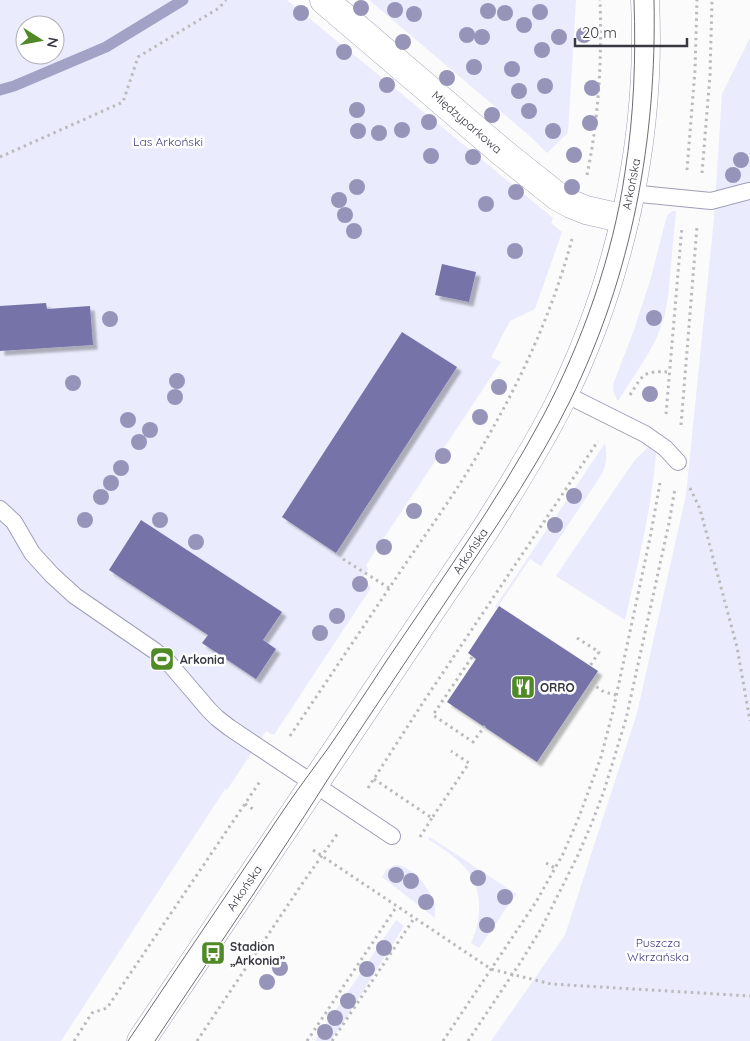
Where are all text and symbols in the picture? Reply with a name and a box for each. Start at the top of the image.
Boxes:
north arrow [15,15,65,65]
scale bar [575,15,688,47]
text: 20 m [582,23,617,42]
text: N [43,36,63,49]
street label: Międzyparkowa [429,87,505,157]
park label: Las Arkoński [133,134,203,149]
street label: Arkońska [619,157,643,211]
street label: Arkońska [449,525,491,577]
sports icon: Arkonia [149,646,175,672]
place label: Arkonia [180,652,224,667]
restaurant icon: ORRO [510,674,536,700]
place label: ORRO [540,680,575,695]
street label: Arkońska [223,862,265,914]
park label: Puszcza Wkrzańska [627,935,689,964]
place label: Stadion „Arkonia” [230,939,286,968]
bus stop icon: Stadion „Arkonia” [200,940,226,966]

